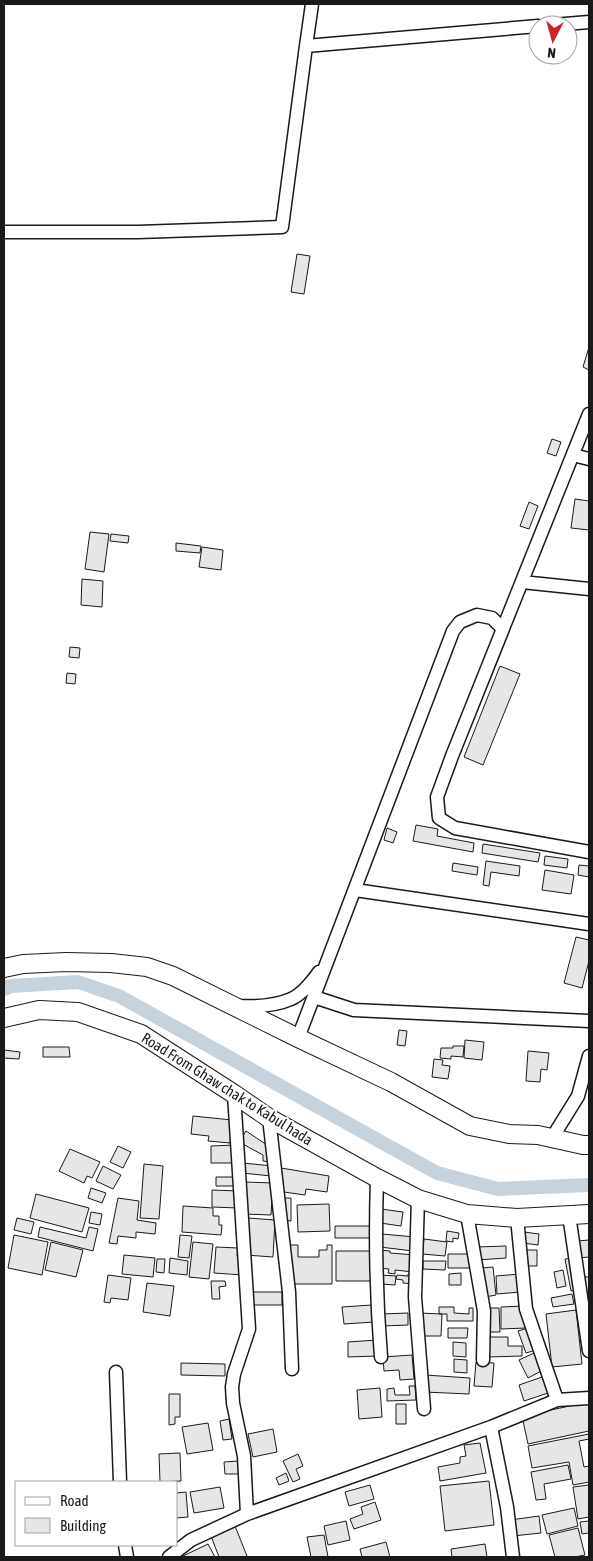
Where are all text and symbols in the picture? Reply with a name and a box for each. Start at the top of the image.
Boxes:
north arrow [528,15,578,65]
text: N [547,45,557,61]
street label: Road From Ghaw chak to Kabul hada [139,1029,316,1148]
legend [15,1481,178,1546]
text: Road [60,1492,89,1509]
text: Building [60,1517,106,1534]

